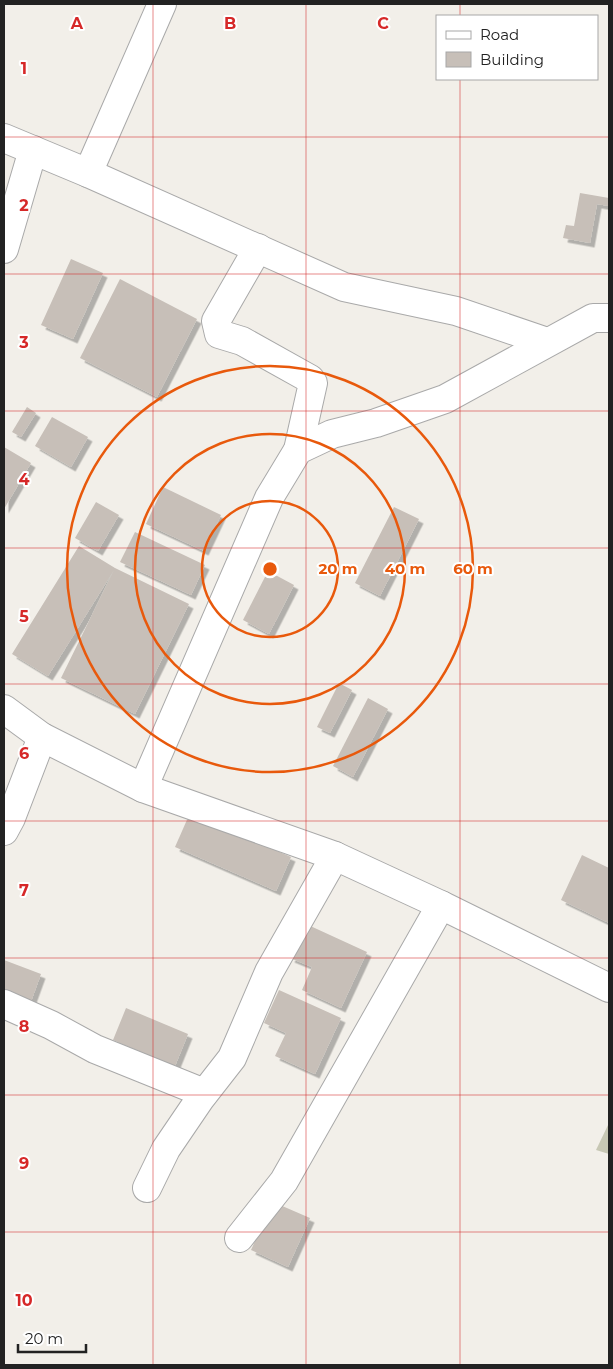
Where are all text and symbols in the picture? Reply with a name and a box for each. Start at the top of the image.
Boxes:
text: A [70,14,84,33]
text: B [224,14,236,33]
text: C [377,14,389,33]
legend [436,15,598,80]
text: Road [480,25,519,44]
text: Building [480,50,544,69]
text: 1 [21,59,27,78]
text: 2 [19,196,29,215]
text: 3 [18,333,29,352]
text: 4 [18,470,30,489]
text: 20 m [318,559,358,578]
text: 40 m [385,559,425,578]
text: 60 m [453,559,493,578]
centre of rings [261,560,279,578]
text: 5 [19,607,29,626]
text: 6 [19,744,29,763]
text: 7 [19,881,29,900]
text: 8 [19,1017,29,1036]
text: 9 [19,1154,29,1173]
text: 10 [15,1291,33,1310]
scale bar [18,1322,85,1354]
text: 20 m [25,1329,63,1348]

